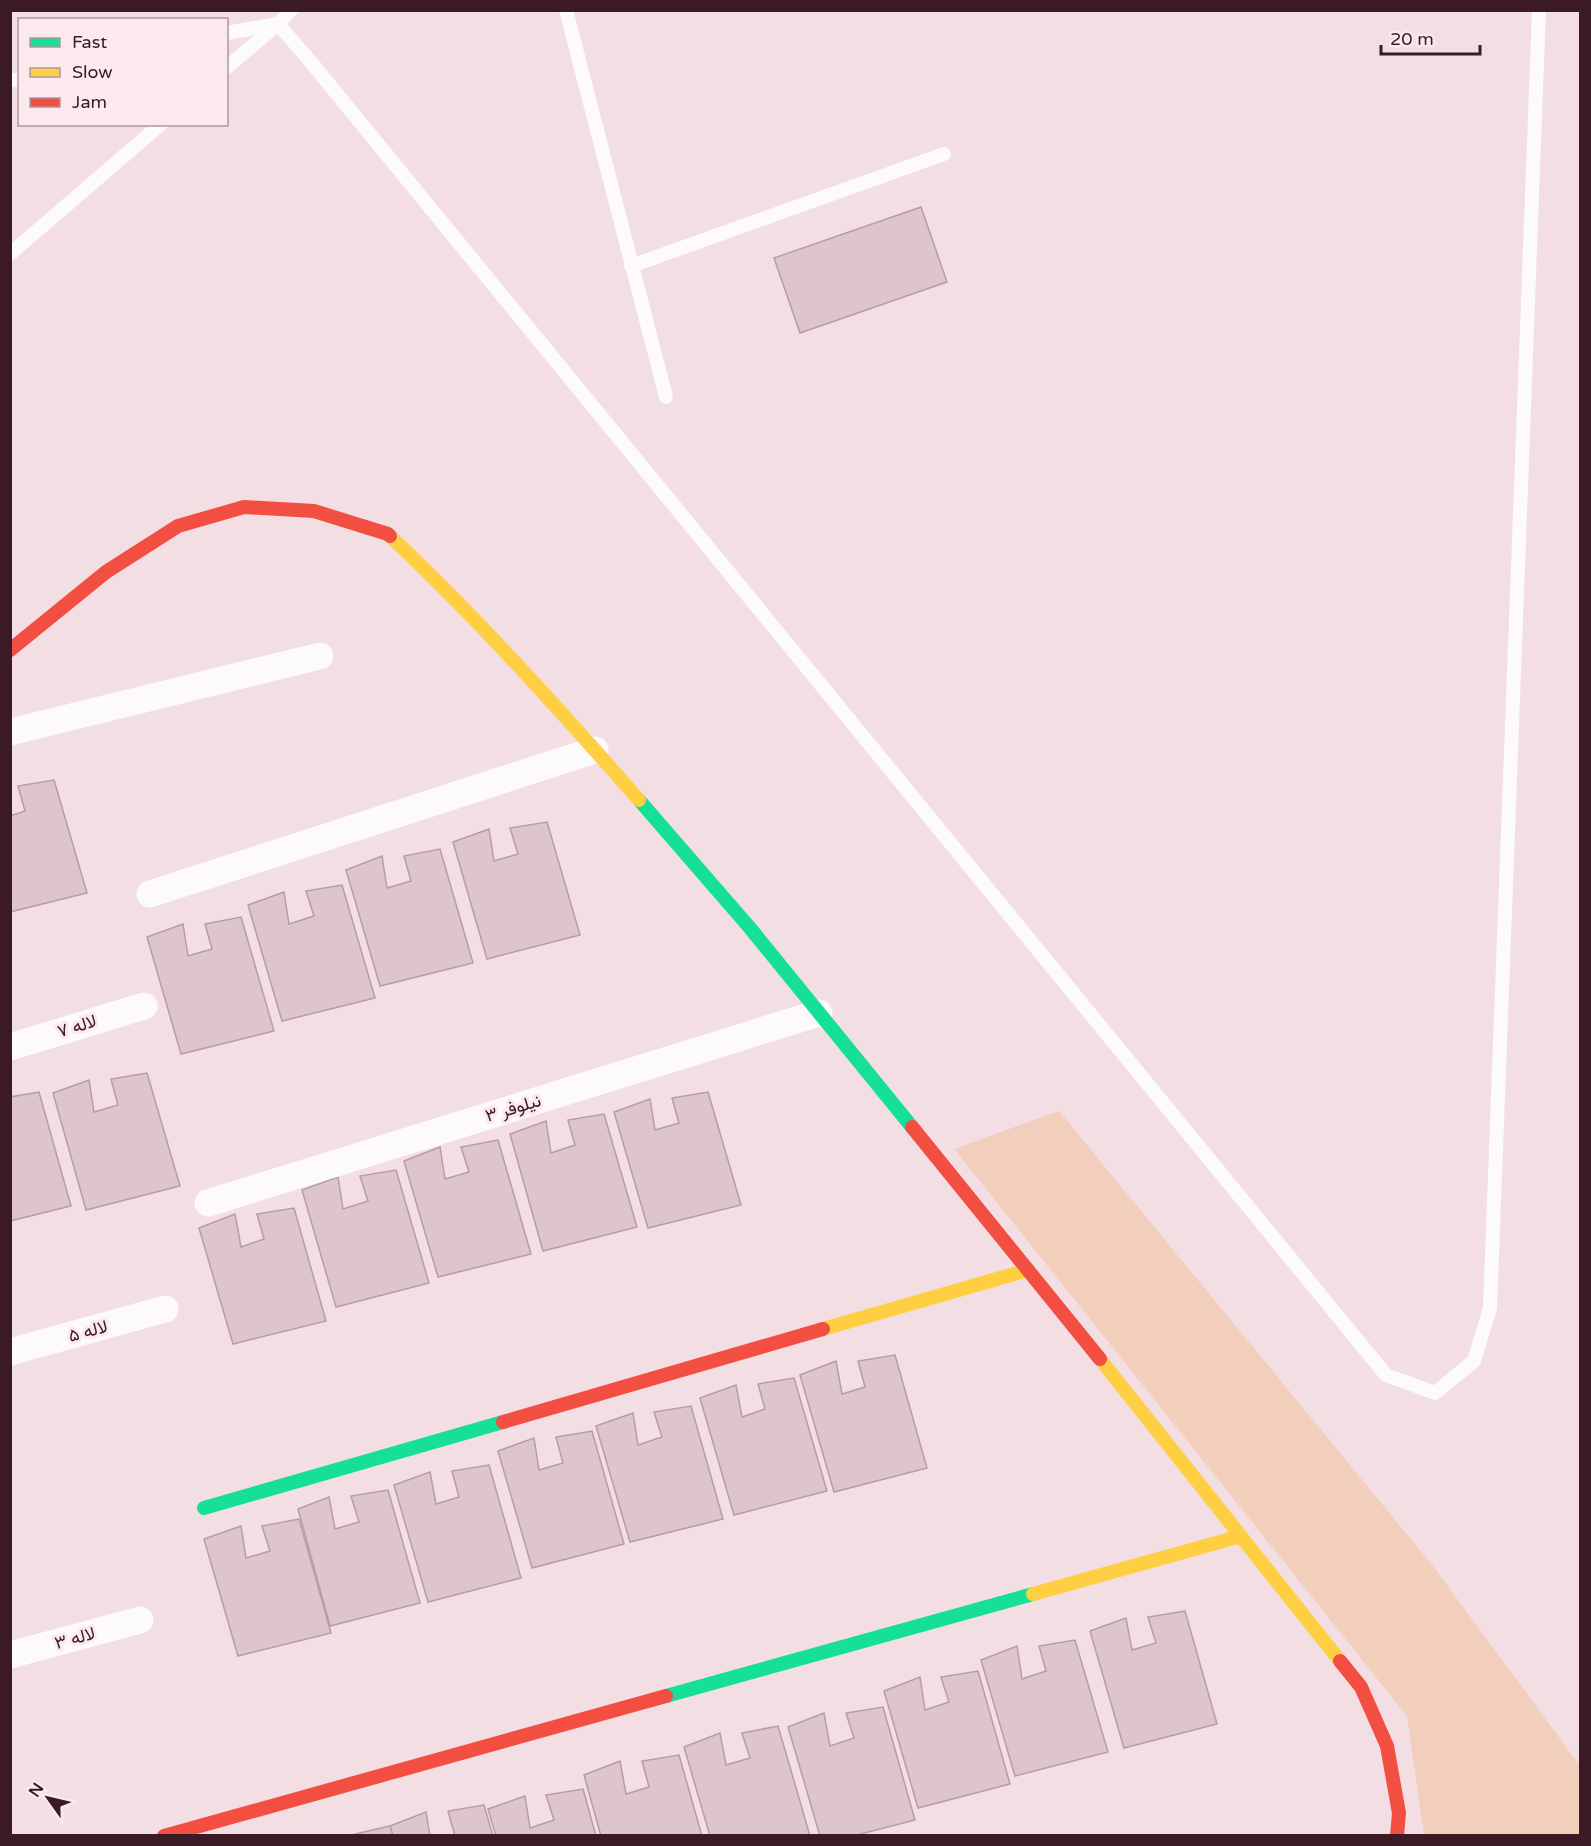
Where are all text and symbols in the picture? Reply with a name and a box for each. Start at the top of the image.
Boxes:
legend [18,18,228,126]
scale bar [1381,18,1480,56]
text: 20 m [1390,28,1434,50]
text: Fast [72,31,107,53]
text: Slow [72,61,113,83]
text: Jam [72,91,107,113]
street label: لاله ٧ [55,1010,99,1042]
street label: نیلوفر ٣ [482,1089,544,1127]
street label: لاله ۵ [66,1315,110,1347]
street label: لاله ٣ [52,1622,98,1654]
north arrow [18,1768,78,1828]
text: N [25,1779,48,1801]

